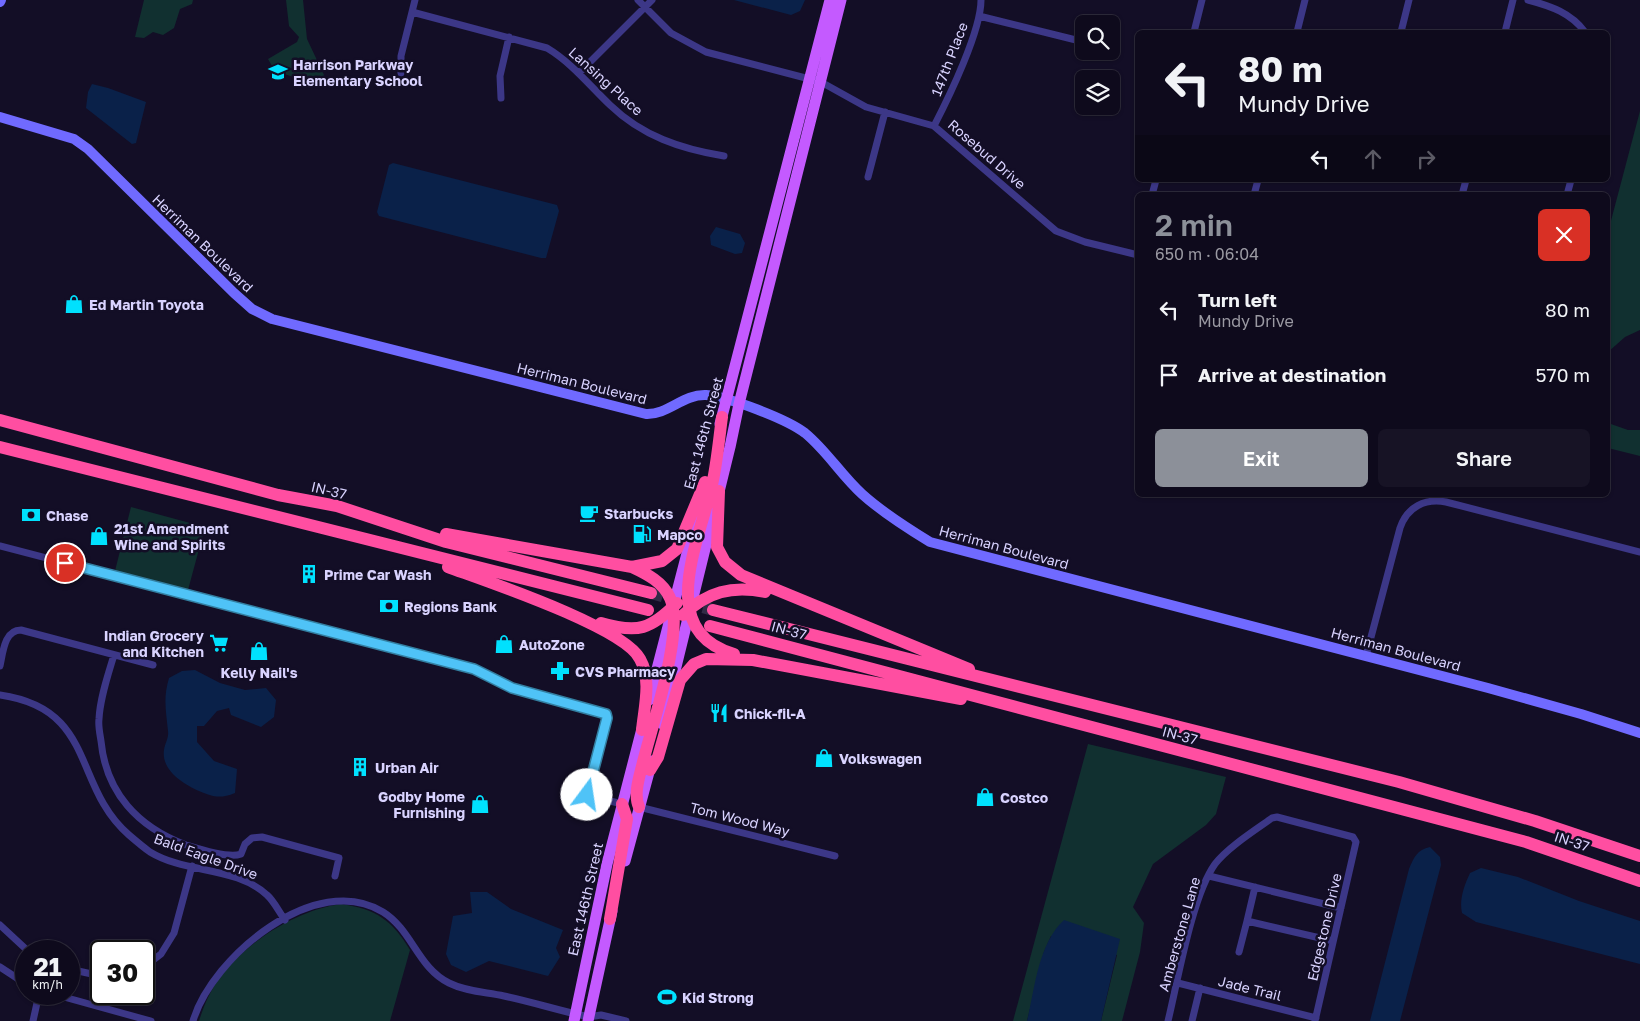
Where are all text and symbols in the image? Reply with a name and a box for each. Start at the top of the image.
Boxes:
map controls [1075,15,1120,115]
button: search [1075,15,1120,60]
street label: 147th Place [927,20,971,98]
street label: Lansing Place [565,43,647,119]
text: 80 m [1238,48,1323,90]
icon: left [1155,50,1220,115]
place label: Harrison Parkway Elementary School [293,56,423,89]
school or university icon: Harrison Parkway Elementary School [267,61,289,83]
button: layers [1075,70,1120,115]
text: Mundy Drive [1238,90,1370,117]
street label: Rosebud Drive [945,116,1029,192]
icon: left [1306,145,1334,173]
icon: ahead [1359,145,1387,173]
icon: right [1412,145,1440,173]
street label: Herriman Boulevard [149,191,257,295]
text: 2 min [1155,207,1233,243]
button: close [1538,209,1590,261]
text: 650 m · 06:04 [1155,244,1259,264]
text: Turn left [1198,288,1277,311]
shop icon: Ed Martin Toyota [63,293,85,315]
place label: Ed Martin Toyota [89,296,204,313]
icon: left [1155,296,1183,324]
text: 80 m [1545,298,1590,321]
text: Mundy Drive [1198,311,1294,331]
street label: Herriman Boulevard [515,359,649,407]
icon: arrive [1155,361,1183,389]
text: Arrive at destination [1198,363,1386,386]
text: 570 m [1536,363,1590,386]
street label: East 146th Street [680,375,726,491]
button: Exit [1155,429,1368,487]
button: Share [1378,429,1590,487]
street label: IN-37 [310,478,348,502]
cafe icon: Starbucks [578,502,600,524]
bank icon: Chase [20,504,42,526]
place label: Starbucks [604,505,673,522]
place label: Chase [46,507,89,524]
place label: 21st Amendment Wine and Spirits [114,520,229,553]
street label: Herriman Boulevard [937,522,1071,572]
fuel station icon: Mapco [631,523,653,545]
shop icon: 21st Amendment Wine and Spirits [88,525,110,547]
place label: Mapco [657,526,703,543]
pin [44,542,86,584]
icon: arrive [51,549,79,577]
building icon: Prime Car Wash [298,563,320,585]
place label: Prime Car Wash [324,566,431,583]
bank icon: Regions Bank [378,595,400,617]
place label: Regions Bank [404,598,497,615]
street label: IN-37 [769,617,809,643]
street label: Herriman Boulevard [1329,624,1463,674]
place label: Indian Grocery and Kitchen [104,627,205,660]
supermarket icon: Indian Grocery and Kitchen [208,632,230,654]
shop icon: AutoZone [493,633,515,655]
place label: AutoZone [519,636,585,653]
shop icon: Kelly Nail's [248,640,270,662]
pharmacy icon: CVS Pharmacy [549,660,571,682]
place label: CVS Pharmacy [575,663,676,680]
place label: Kelly Nail's [220,664,298,681]
restaurant icon: Chick-fil-A [708,702,730,724]
place label: Chick-fil-A [734,705,806,722]
street label: IN-37 [1160,722,1200,748]
shop icon: Volkswagen [813,747,835,769]
place label: Volkswagen [839,750,922,767]
building icon: Urban Air [349,756,371,778]
place label: Urban Air [375,759,439,776]
position arrow [560,768,612,820]
shop icon: Costco [974,786,996,808]
place label: Godby Home Furnishing [378,788,465,821]
place label: Costco [1000,789,1048,806]
shop icon: Godby Home Furnishing [469,793,491,815]
street label: Tom Wood Way [689,798,792,840]
street label: IN-37 [1552,827,1592,855]
street label: Bald Eagle Drive [152,829,260,883]
street label: East 146th Street [564,841,606,957]
street label: Edgestone Drive [1303,871,1345,983]
street label: Amberstone Lane [1155,875,1203,993]
speed limit sign: 30 [90,940,155,1005]
text: 21 [33,951,62,982]
street label: Jade Trail [1217,972,1283,1004]
text: km/h [32,977,63,992]
sports icon: Kid Strong [656,986,678,1008]
place label: Kid Strong [682,989,754,1006]

